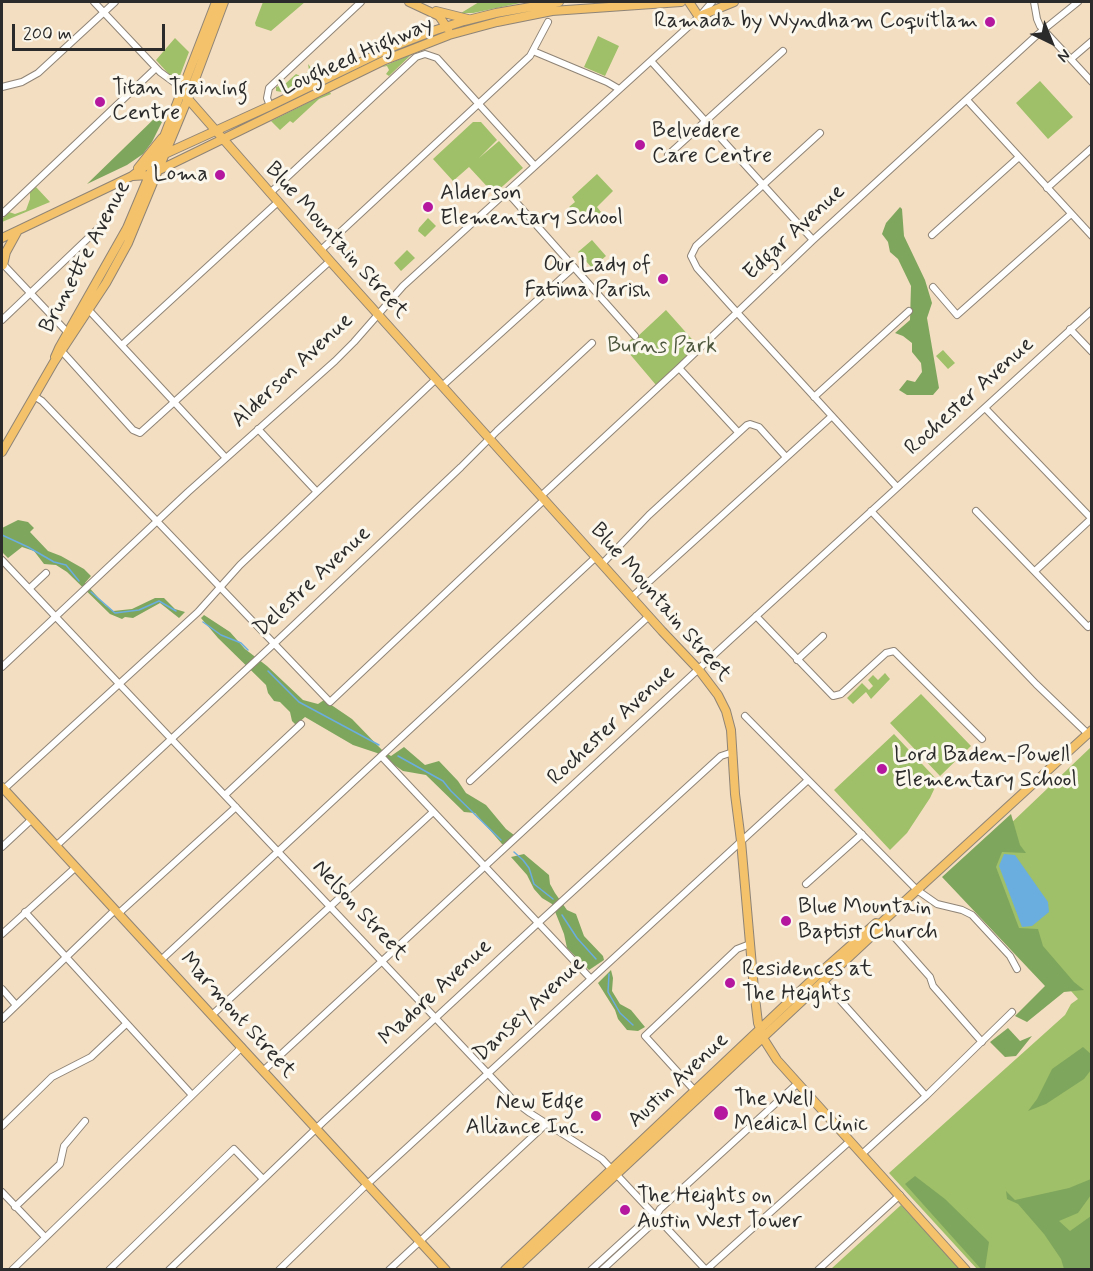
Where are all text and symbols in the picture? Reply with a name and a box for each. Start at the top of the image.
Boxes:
place label: Ramada by Wyndham Coquitlam [654,9,978,35]
street label: Lougheed Highway [276,11,438,103]
scale bar [15,12,168,50]
north arrow [1021,12,1081,72]
marker: Ramada by Wyndham Coquitlam [983,15,997,29]
text: 200 m [23,22,72,46]
text: N [1053,44,1075,67]
place label: Titan Training Centre [112,76,248,128]
marker: Titan Training Centre [93,95,107,109]
place label: Belvedere Care Centre [652,119,772,170]
marker: Belvedere Care Centre [633,138,647,152]
street label: Blue Mountain Street [259,157,413,325]
place label: Loma [153,162,208,188]
marker: Loma [213,168,227,182]
street label: Brunette Avenue [35,176,137,338]
street label: Edgar Avenue [739,179,851,287]
place label: Alderson Elementary School [440,181,623,232]
marker: Alderson Elementary School [421,200,435,214]
place label: Our Lady of Fatima Parish [524,253,651,304]
marker: Our Lady of Fatima Parish [656,272,670,286]
street label: Alderson Avenue [227,308,359,434]
street label: Rochester Avenue [900,332,1040,462]
park label: Burns Park [607,334,717,360]
street label: Blue Mountain Street [584,518,736,688]
street label: Delestre Avenue [249,521,377,643]
street label: Rochester Avenue [543,660,681,792]
place label: Lord Baden-Powell Elementary School [894,743,1077,794]
marker: Lord Baden-Powell Elementary School [875,762,889,776]
street label: Nelson Street [306,855,412,967]
place label: Blue Mountain Baptist Church [798,895,938,946]
marker: Blue Mountain Baptist Church [779,914,793,928]
street label: Madore Avenue [374,934,498,1052]
street label: Marmont Street [173,947,301,1085]
street label: Dansey Avenue [469,952,591,1068]
place label: Residences at The Heights [742,957,872,1008]
marker: Residences at The Heights [723,976,737,990]
street label: Austin Avenue [623,1028,735,1134]
place label: The Well Medical Clinic [734,1087,868,1138]
place label: New Edge Alliance Inc. [466,1090,584,1142]
marker: The Well Medical Clinic [712,1104,730,1122]
marker: New Edge Alliance Inc. [589,1109,603,1123]
place label: The Heights on Austin West Tower [637,1184,802,1236]
marker: The Heights on Austin West Tower [618,1203,632,1217]

